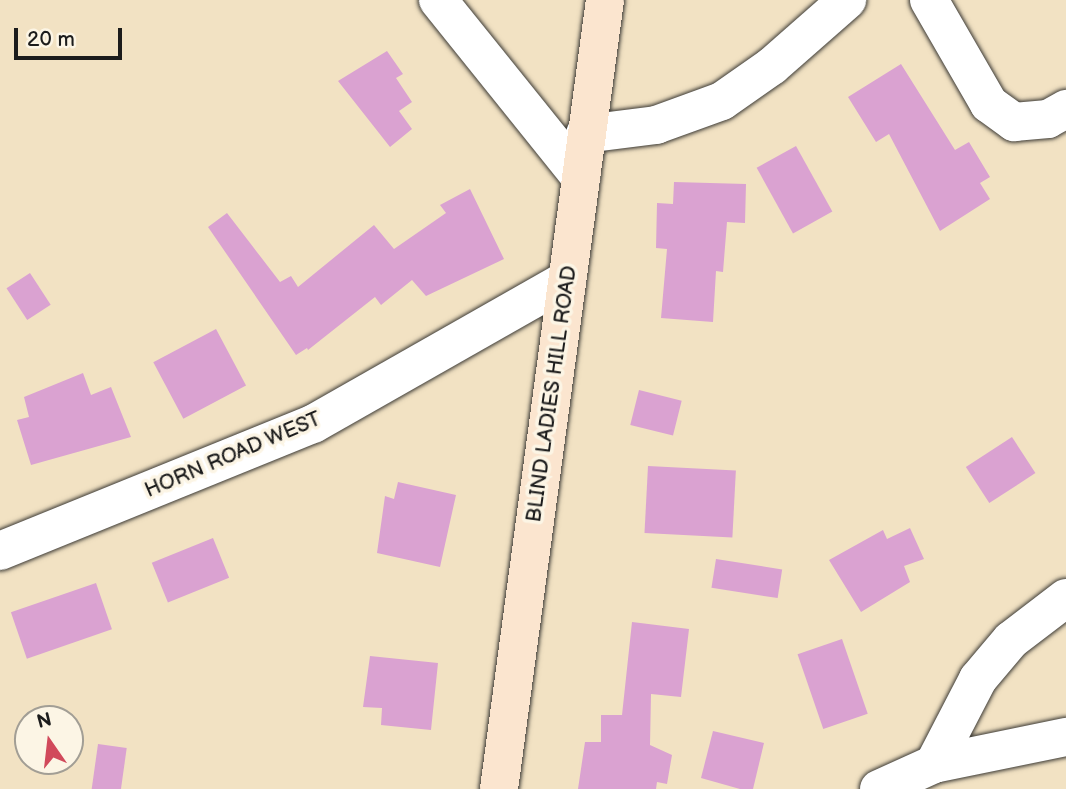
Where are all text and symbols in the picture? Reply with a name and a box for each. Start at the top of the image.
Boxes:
scale bar [18,14,126,58]
text: 20 m [27,27,75,52]
street label: BLIND LADIES HILL ROAD [522,264,582,524]
street label: HORN ROAD WEST [141,406,325,504]
north arrow [14,705,84,775]
text: N [35,708,54,734]

